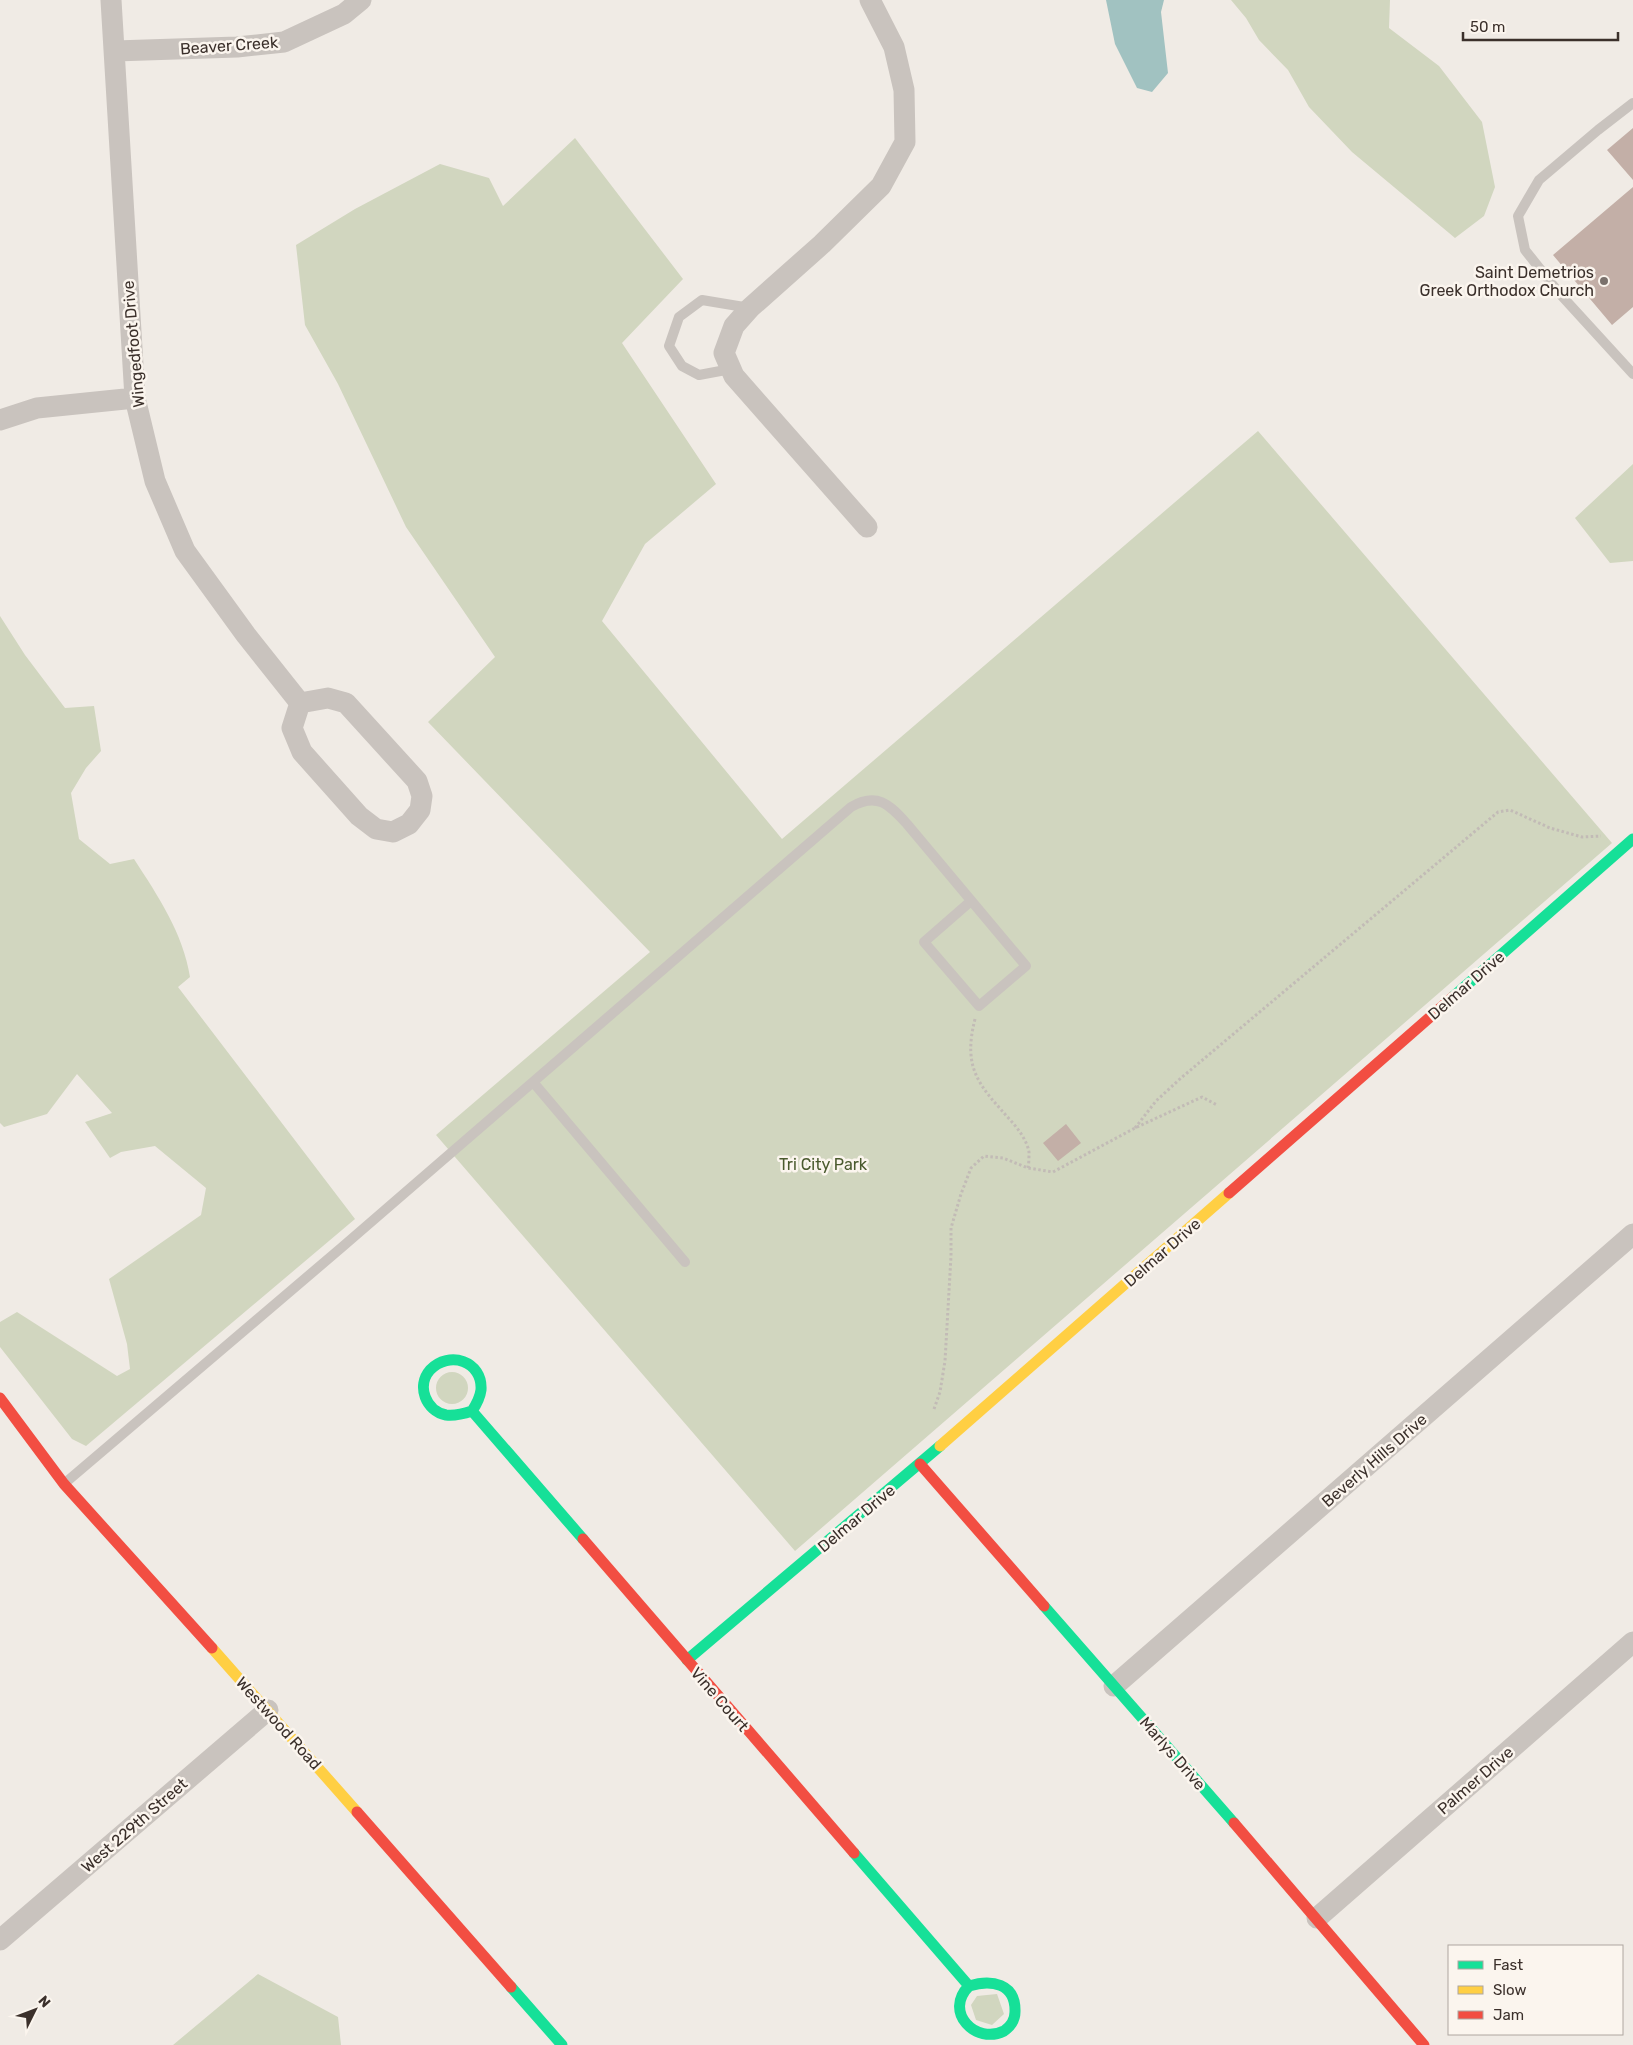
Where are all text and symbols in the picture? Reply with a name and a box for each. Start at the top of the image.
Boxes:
scale bar [1463,10,1618,42]
text: 50 m [1470,18,1505,36]
street label: Beaver Creek [179,33,279,58]
place label: Saint Demetrios Greek Orthodox Church [1420,263,1594,300]
marker: Saint Demetrios Greek Orthodox Church [1598,275,1610,287]
street label: Wingedfoot Drive [118,280,149,408]
street label: Delmar Drive [1424,947,1508,1024]
park label: Tri City Park [779,1155,868,1174]
street label: Delmar Drive [1120,1214,1204,1291]
street label: Beverly Hills Drive [1318,1410,1431,1511]
street label: Delmar Drive [814,1481,899,1556]
street label: Vine Court [687,1663,753,1735]
street label: Westwood Road [232,1673,325,1774]
street label: Marlys Drive [1136,1713,1210,1794]
street label: Palmer Drive [1434,1742,1517,1818]
street label: West 229th Street [77,1774,191,1877]
legend [1448,1945,1623,2035]
text: Fast [1493,1956,1523,1974]
text: Slow [1493,1981,1526,1999]
north arrow [10,1985,60,2035]
text: N [35,1992,54,2011]
text: Jam [1493,2006,1524,2024]

